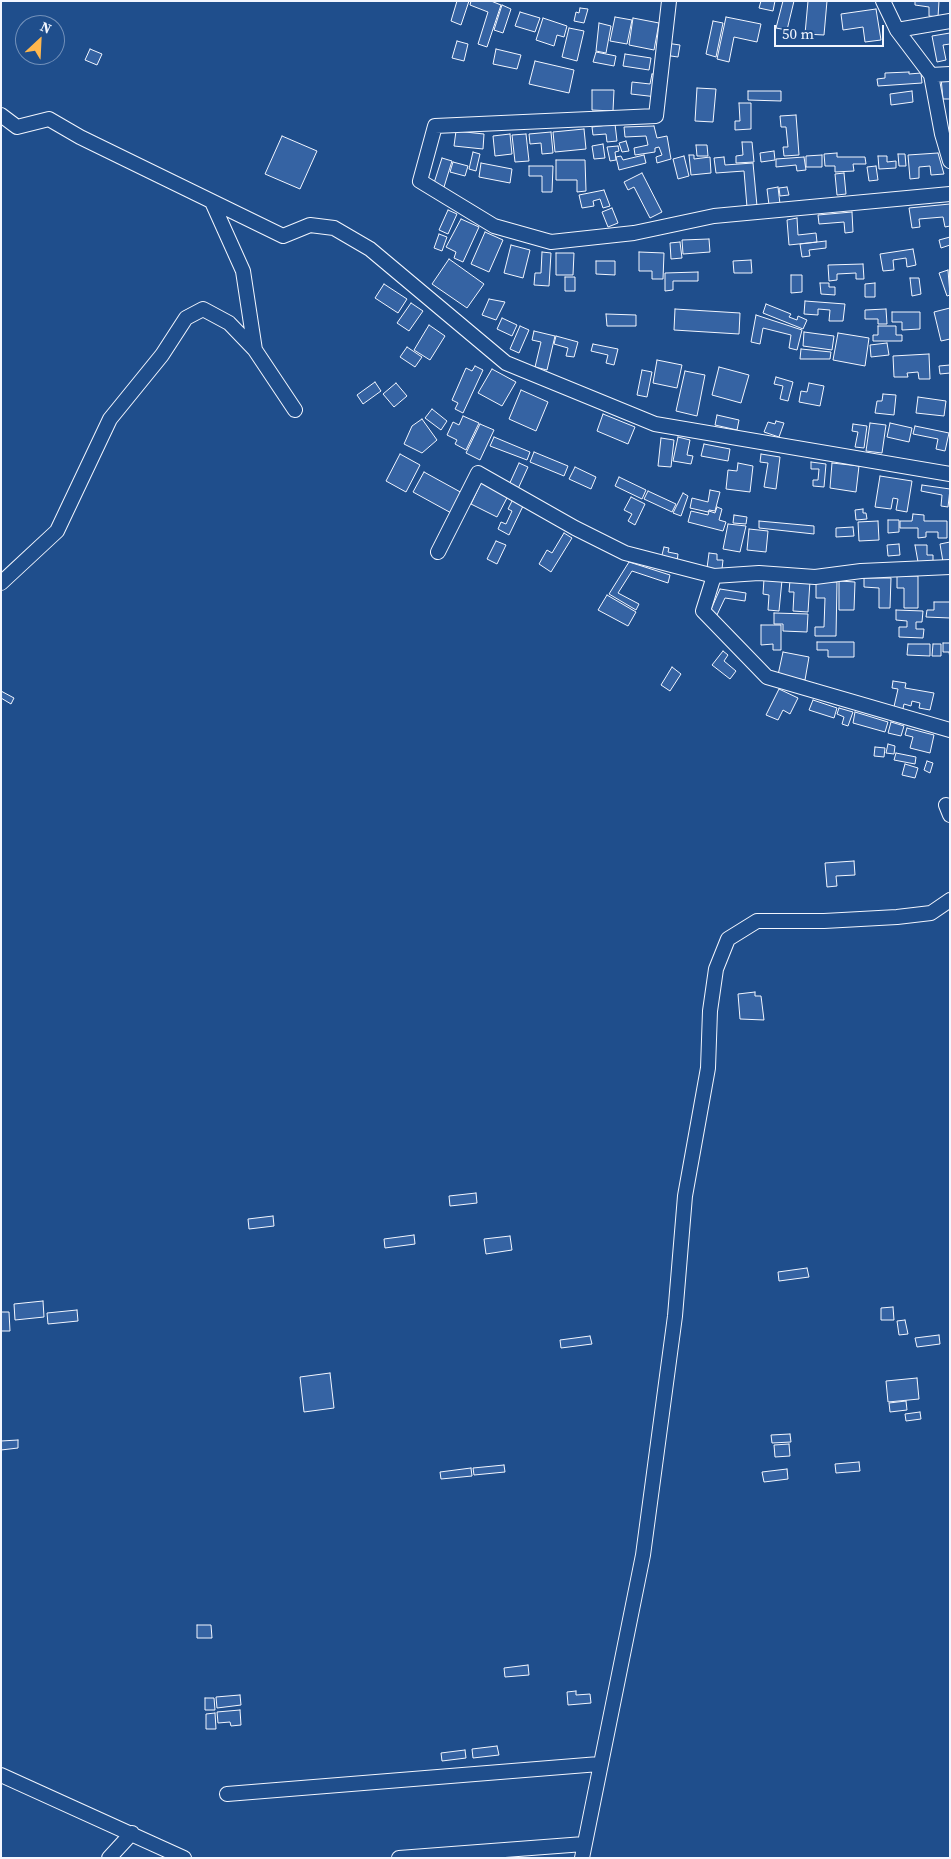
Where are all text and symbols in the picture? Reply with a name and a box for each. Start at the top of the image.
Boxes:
north arrow [15,15,65,65]
scale bar [776,15,886,47]
text: N [37,16,55,39]
text: 50 m [782,23,814,44]

